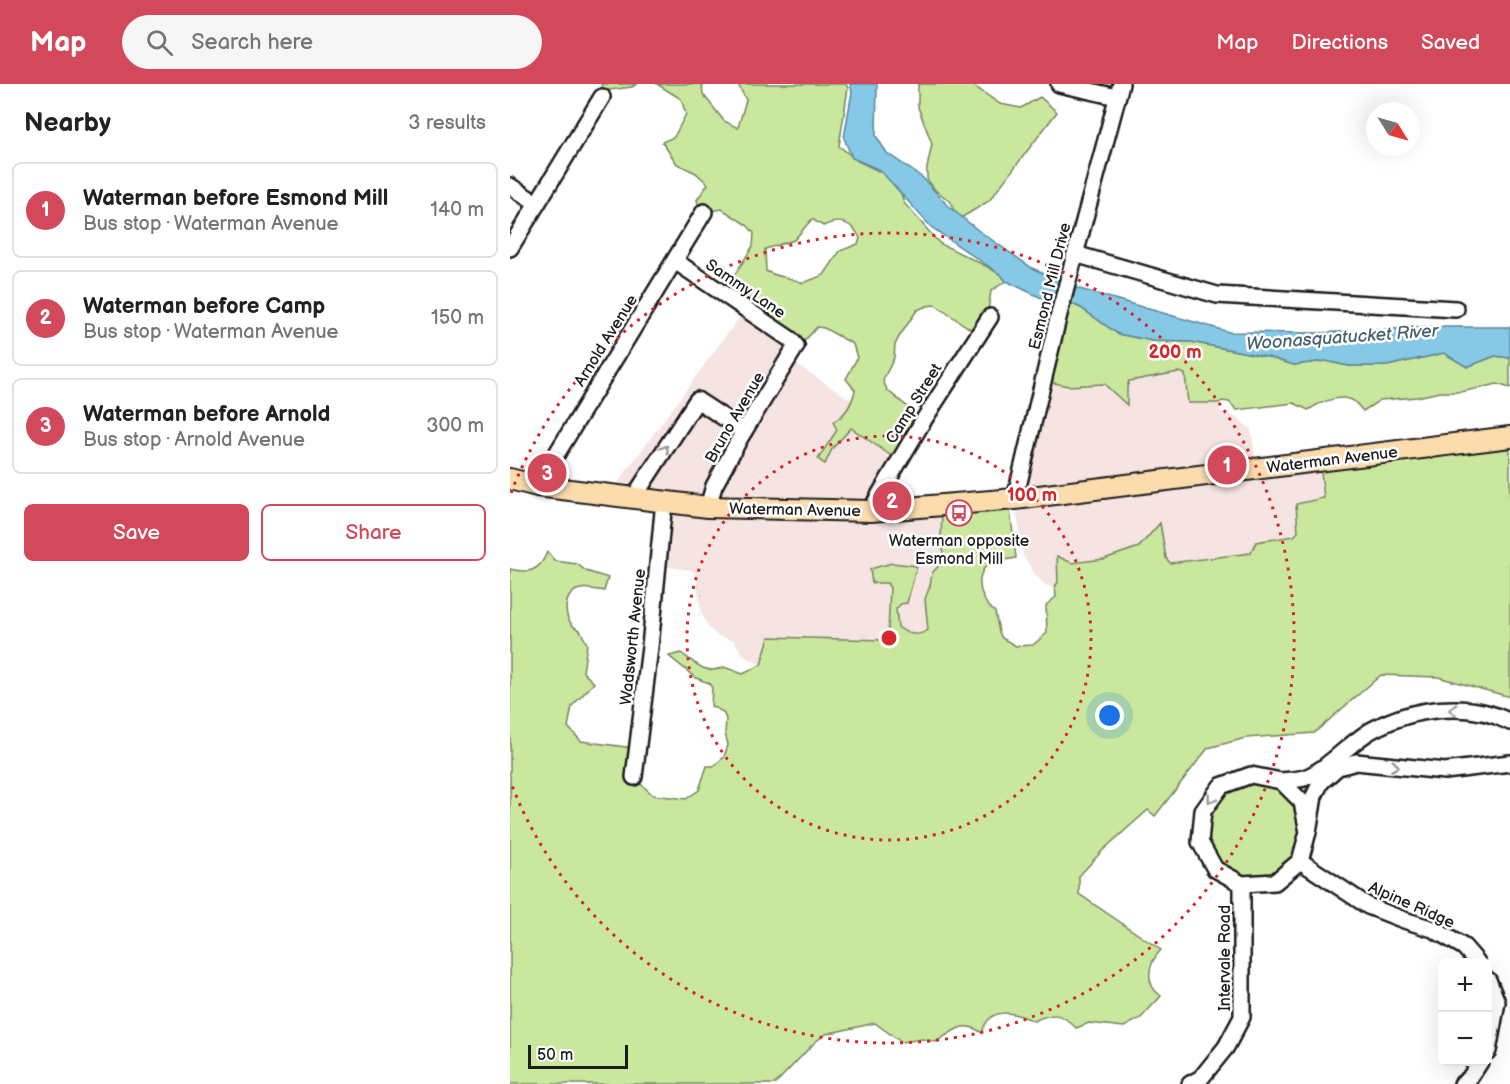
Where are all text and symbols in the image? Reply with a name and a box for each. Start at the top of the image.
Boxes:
search box [122,15,542,69]
text: Map [30,26,86,59]
icon: search [143,26,176,59]
text: Search here [191,29,313,56]
text: Map [1216,30,1259,55]
text: Directions [1292,30,1388,55]
text: Saved [1421,30,1480,55]
north arrow [1366,102,1420,156]
text: Nearby [24,108,111,139]
text: 3 results [408,111,486,135]
text: Waterman before Esmond Mill [83,185,388,212]
text: 1 [41,198,50,222]
text: 140 m [430,198,484,222]
text: Bus stop · Waterman Avenue [83,212,338,236]
street label: Esmond Mill Drive [1026,221,1076,352]
street label: Sammy Lane [702,256,789,323]
street label: Arnold Avenue [571,291,642,390]
text: Waterman before Camp [83,293,325,320]
text: 2 [40,306,51,330]
text: 150 m [431,306,484,330]
text: Bus stop · Waterman Avenue [83,320,338,344]
water label: Woonasquatucket River [1245,320,1440,355]
text: 200 m [1148,342,1202,363]
street label: Camp Street [882,360,946,447]
street label: Bruno Avenue [702,368,769,467]
text: Waterman before Arnold [83,401,330,428]
text: 3 [40,414,51,438]
text: 300 m [426,414,484,438]
text: Bus stop · Arnold Avenue [83,428,305,452]
pin: 1 [1208,442,1246,488]
street label: Waterman Avenue [1266,443,1399,478]
one-way arrow [658,445,669,456]
pin: 3 [528,450,567,496]
pin: 2 [872,478,911,524]
text: 100 m [1007,485,1057,506]
bus stop icon: Waterman opposite Esmond Mill [944,498,974,528]
street label: Waterman Avenue [729,500,862,521]
button: Save [24,504,249,561]
button: Share [261,504,486,561]
place label: Waterman opposite Esmond Mill [889,532,1030,569]
street label: Wadsworth Avenue [617,567,650,706]
centre of rings [879,628,899,648]
your location [1095,701,1124,730]
one-way arrow [1449,704,1458,716]
one-way arrow [1391,759,1400,771]
one-way arrow [1207,793,1218,804]
street label: Alpine Ridge [1365,878,1458,933]
street label: Intervale Road [1216,905,1235,1011]
map controls [1438,958,1492,1066]
button: + [1438,958,1492,1012]
button: − [1438,1012,1492,1066]
scale bar [528,1042,628,1070]
text: 50 m [537,1046,573,1065]

